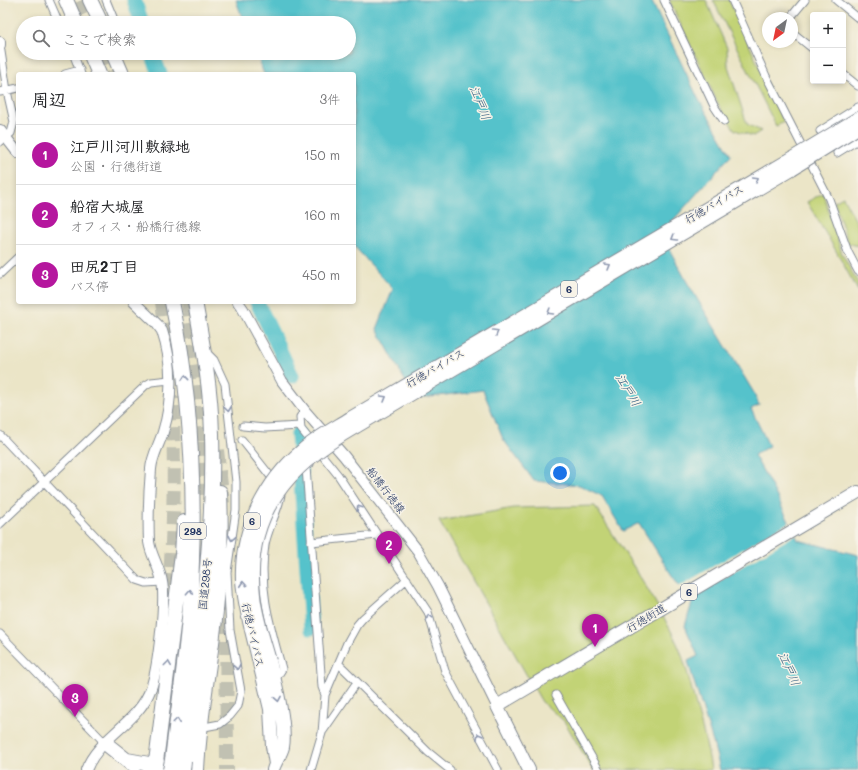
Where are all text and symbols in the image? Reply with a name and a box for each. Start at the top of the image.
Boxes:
north arrow [762,12,798,48]
map controls [810,12,846,84]
button: + [810,12,846,48]
search box [16,16,356,60]
icon: search [30,27,52,49]
text: ここで検索 [62,29,137,49]
button: − [810,48,846,84]
water label: 江戸川 [467,83,495,122]
text: 周辺 [32,88,66,110]
text: 3件 [319,90,340,107]
text: 江戸川河川敷緑地 [70,136,190,156]
text: 1 [42,146,48,163]
text: 150 m [304,146,340,163]
text: 公園 · 行徳街道 [70,157,162,174]
one-way arrow [752,176,759,184]
street label: 行徳バイパス [682,181,746,227]
text: 船宿大城屋 [70,196,145,216]
text: 2 [41,206,49,223]
text: 160 m [304,206,340,223]
text: オフィス · 船橋行徳線 [70,217,201,234]
one-way arrow [671,234,678,241]
text: 田尻2丁目 [70,256,138,276]
one-way arrow [604,264,611,271]
text: 3 [41,266,49,283]
text: 450 m [302,266,340,283]
text: バス停 [70,277,109,294]
road number: 6 [561,281,577,297]
one-way arrow [547,307,554,314]
one-way arrow [492,330,499,337]
street label: 行徳バイパス [403,345,467,391]
water label: 江戸川 [613,370,645,409]
one-way arrow [181,375,190,381]
one-way arrow [380,396,387,403]
one-way arrow [223,406,232,412]
street label: 船橋行徳線 [364,463,409,516]
your location [550,463,570,483]
one-way arrow [356,505,364,512]
road number: 6 [244,513,260,529]
road number: 298 [180,523,206,539]
pin: 2 [376,531,402,564]
one-way arrow [228,535,236,542]
street label: 国道298号 [194,557,215,611]
one-way arrow [239,581,248,587]
road number: 6 [681,584,697,600]
one-way arrow [186,589,195,595]
street label: 行徳街道 [623,600,668,635]
street label: 行徳バイパス [239,601,268,669]
one-way arrow [425,613,434,620]
pin: 1 [582,614,608,647]
water label: 江戸川 [775,649,805,688]
one-way arrow [164,661,173,667]
one-way arrow [233,664,241,670]
pin: 3 [62,684,88,717]
one-way arrow [274,695,282,702]
one-way arrow [172,718,181,724]
one-way arrow [477,733,484,740]

